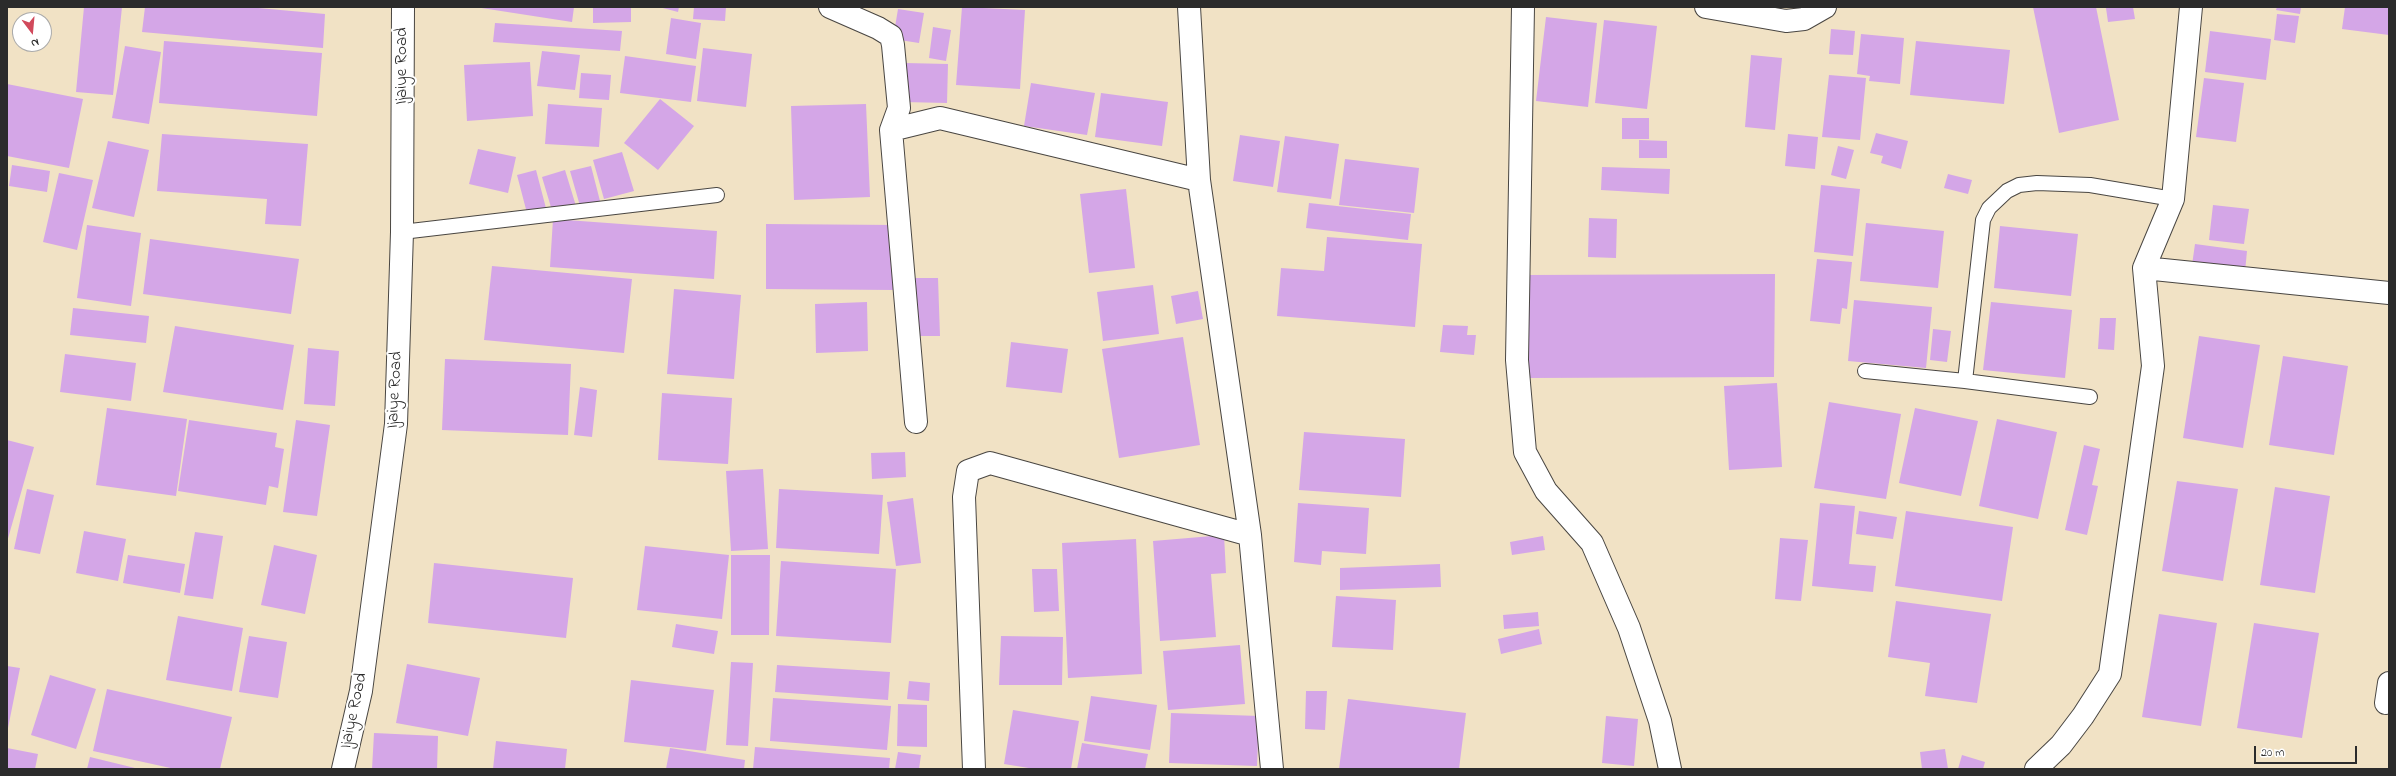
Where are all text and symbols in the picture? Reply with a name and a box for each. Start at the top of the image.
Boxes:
north arrow [12,12,52,52]
street label: Ijaiye Road [393,27,413,105]
text: N [29,34,41,51]
street label: Ijaiye Road [384,351,408,429]
street label: Ijaiye Road [337,671,373,751]
scale bar [2256,738,2359,764]
text: 20 m [2261,744,2284,762]

